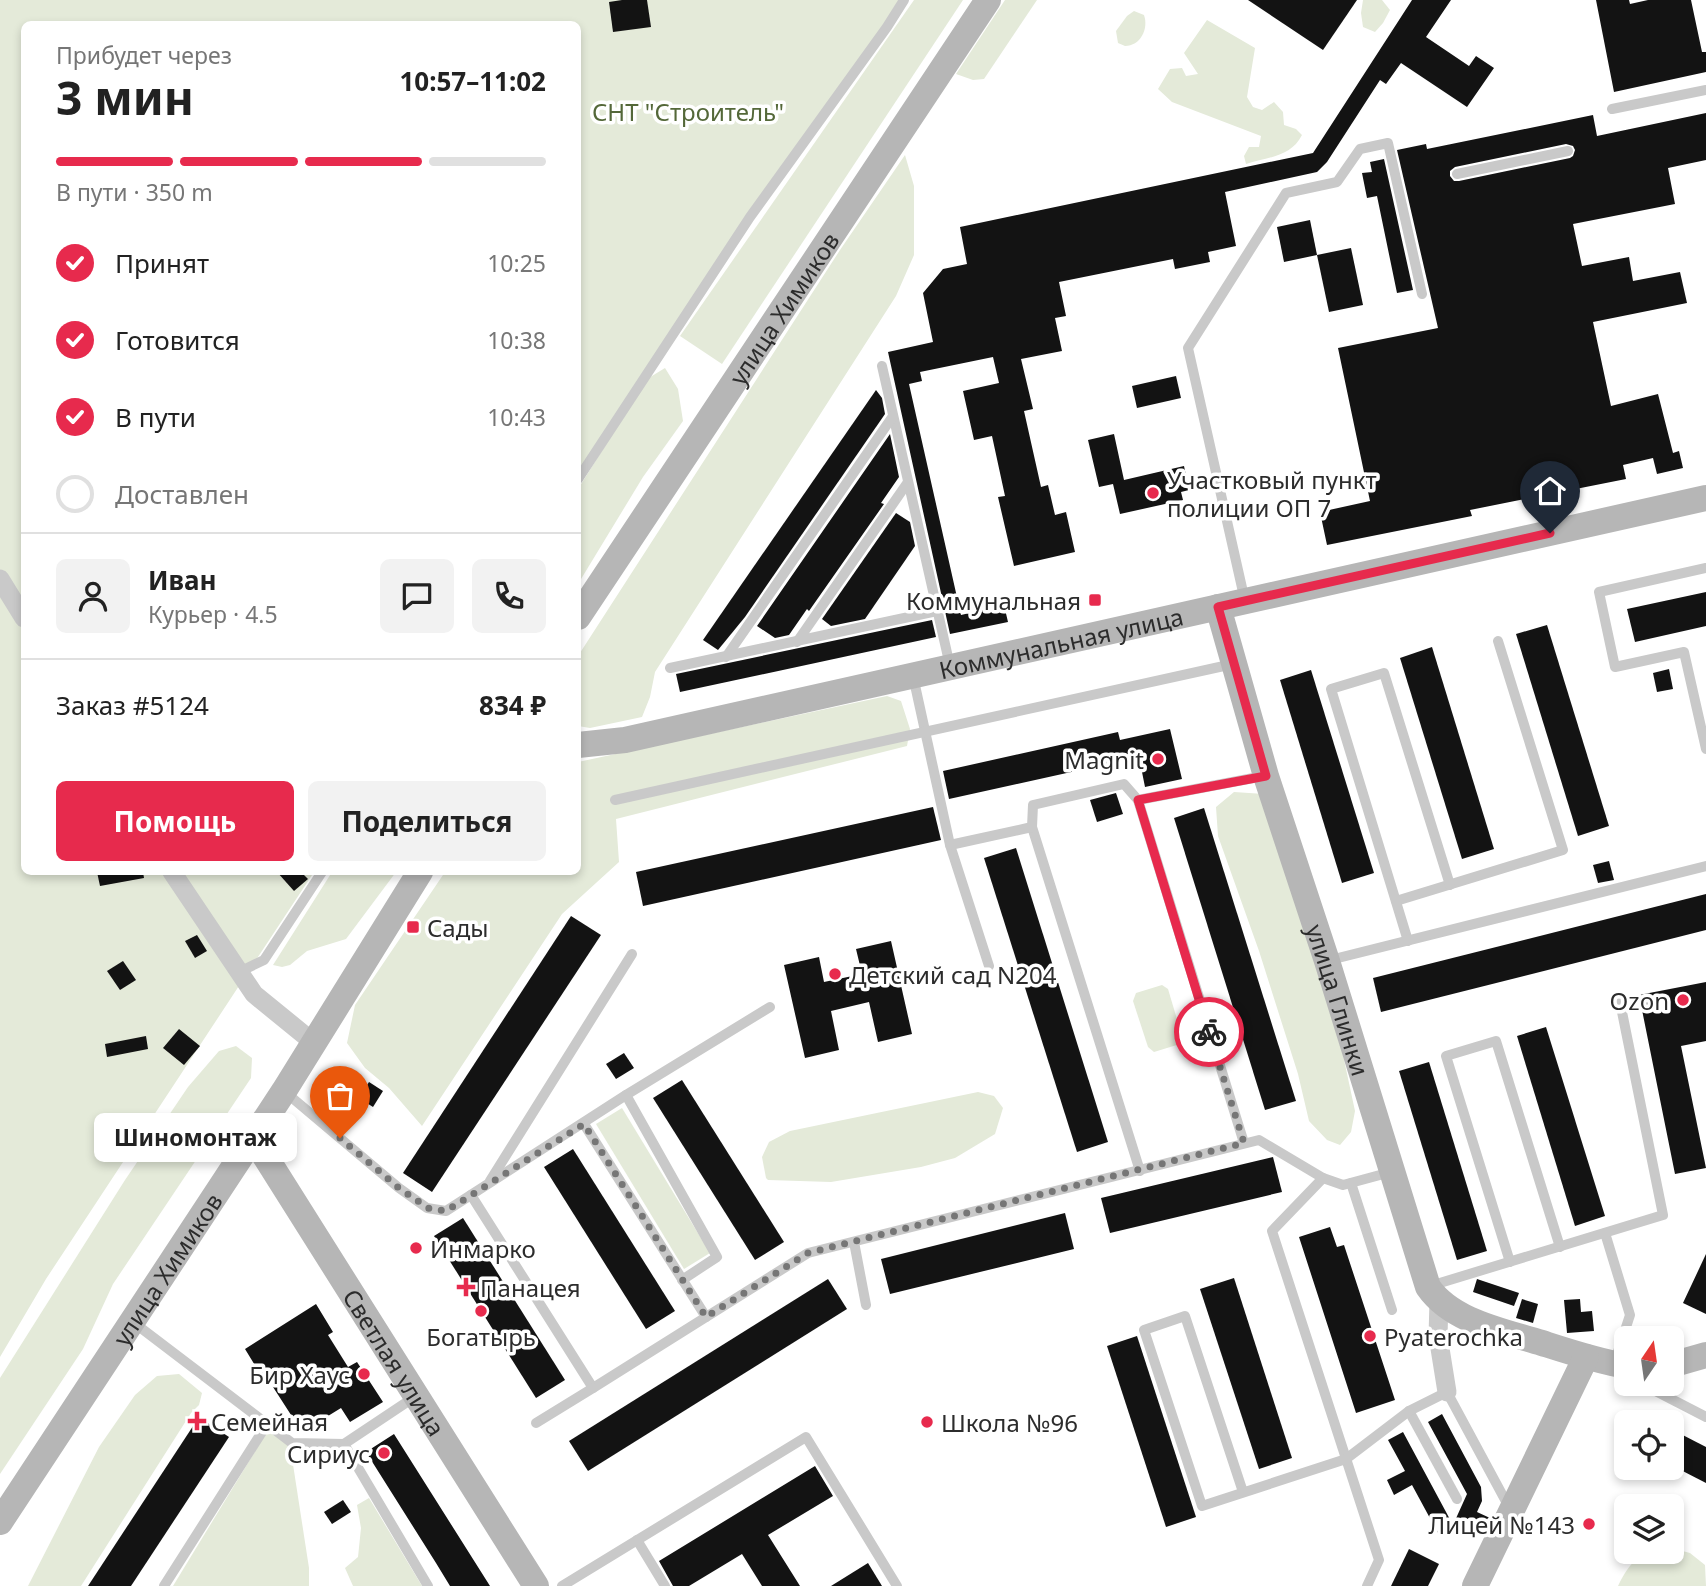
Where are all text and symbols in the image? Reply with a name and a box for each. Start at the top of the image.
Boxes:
text: Прибудет через [56,39,232,71]
text: 10:57–11:02 [399,63,546,99]
text: 3 мин [56,66,194,128]
park label: СНТ "Строитель" [592,95,784,128]
text: В пути · 350 m [56,176,213,208]
street label: улица Химиков [721,225,846,391]
icon: check [56,244,94,282]
text: Принят [115,245,209,281]
text: 10:25 [487,247,546,279]
icon: check [56,321,94,359]
text: Готовится [115,322,240,358]
text: 10:38 [487,324,546,356]
icon: check [56,398,94,436]
text: В пути [115,399,196,435]
text: 10:43 [487,401,546,433]
pin [1520,461,1580,533]
place label: Участковый пункт полиции ОП 7 [1167,463,1377,524]
icon: home [1531,472,1569,510]
text: Доставлен [115,476,249,512]
marker: Участковый пункт полиции ОП 7 [1145,485,1161,501]
button: person [56,559,130,633]
button: chat [380,559,454,633]
button: phone [472,559,546,633]
text: Иван [148,562,217,598]
place label: Коммунальная [906,584,1081,617]
marker: Коммунальная [1087,592,1103,608]
text: Курьер · 4.5 [148,598,278,630]
street label: Коммунальная улица [936,599,1186,686]
text: Заказ #5124 [56,687,209,723]
text: 834 ₽ [479,687,546,723]
place label: Magnit [1064,743,1144,776]
marker: Magnit [1150,751,1166,767]
button: Помощь [56,781,294,861]
button: Поделиться [308,781,546,861]
place label: Сады [427,911,489,944]
marker: Сады [405,919,421,935]
street label: улица Глинки [1299,920,1378,1080]
place label: Детский сад N204 [849,958,1057,991]
marker: Детский сад N204 [827,966,843,982]
place label: Ozon [1610,984,1669,1017]
marker: Ozon [1675,992,1691,1008]
courier [1174,997,1244,1067]
icon: bike [1190,1013,1228,1051]
pin [310,1066,370,1138]
icon: bag [321,1077,359,1115]
callout: Шиномонтаж [95,1114,298,1162]
text: Шиномонтаж [114,1121,277,1153]
street label: улица Химиков [104,1186,229,1352]
place label: Инмарко [430,1232,536,1265]
marker: Инмарко [408,1240,424,1256]
place label: Панацея [480,1271,581,1304]
marker: Панацея [458,1279,474,1295]
street label: Светлая улица [336,1282,454,1442]
marker: Богатырь [473,1303,489,1319]
place label: Богатырь [426,1320,536,1353]
place label: Pyaterochka [1384,1320,1523,1353]
north arrow [1614,1326,1684,1396]
map controls [1614,1326,1684,1564]
marker: Pyaterochka [1362,1328,1378,1344]
place label: Бир Хаус [249,1358,350,1391]
marker: Бир Хаус [356,1366,372,1382]
place label: Семейная [211,1405,328,1438]
place label: Школа №96 [941,1406,1078,1439]
button: locate [1614,1410,1684,1480]
marker: Семейная [189,1413,205,1429]
marker: Школа №96 [919,1414,935,1430]
place label: Сириус [287,1437,370,1470]
marker: Сириус [376,1445,392,1461]
button: layers [1614,1494,1684,1564]
place label: Лицей №143 [1429,1508,1575,1541]
marker: Лицей №143 [1581,1516,1597,1532]

